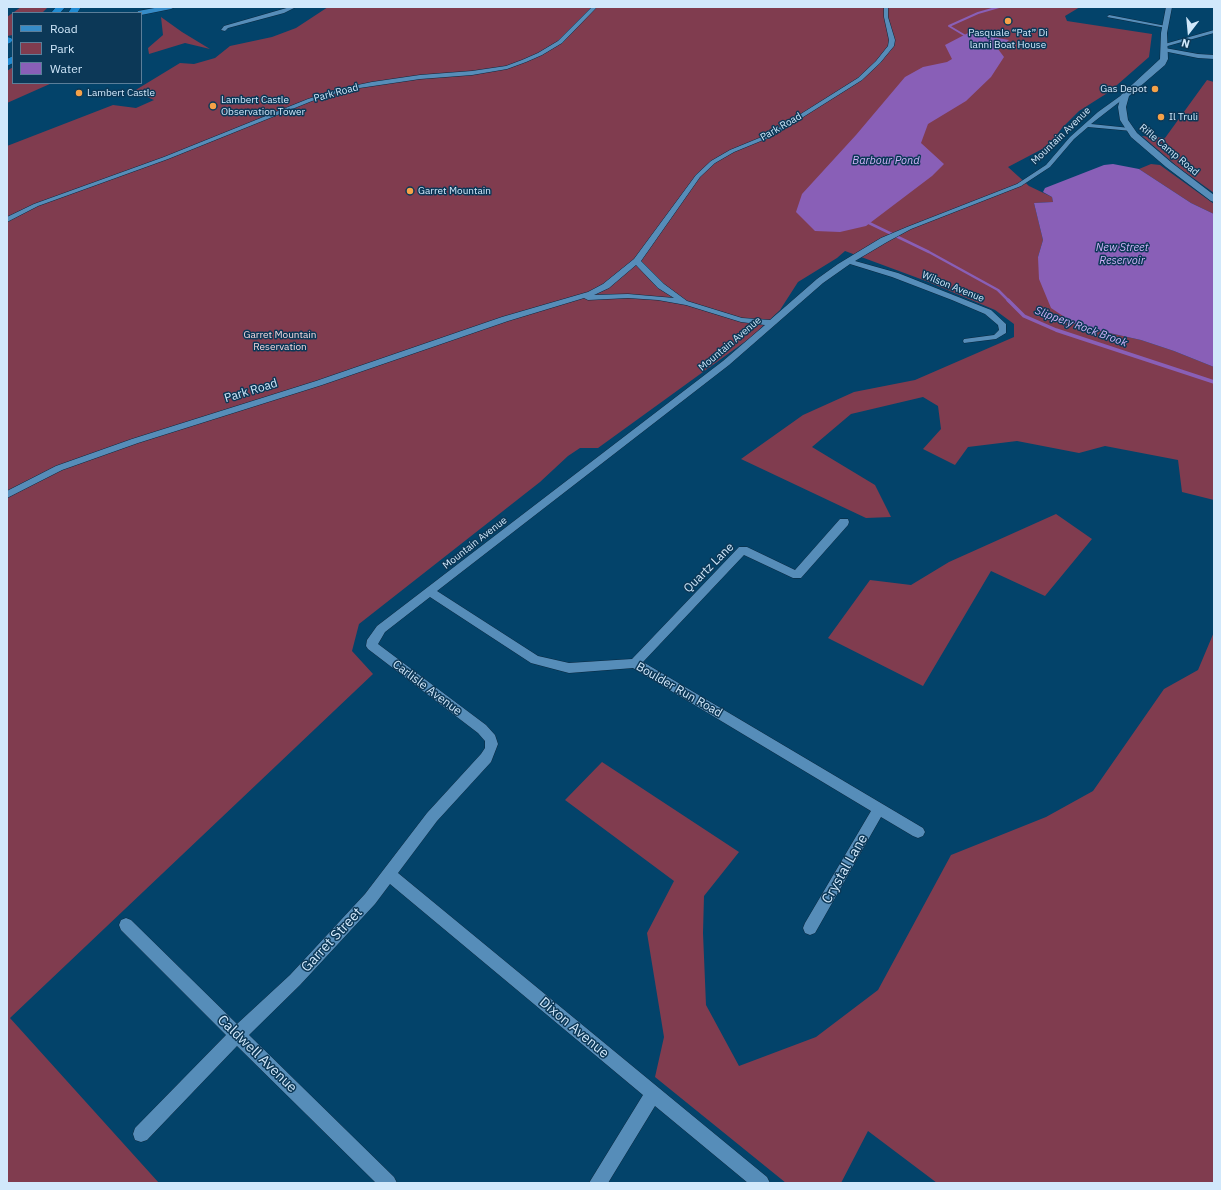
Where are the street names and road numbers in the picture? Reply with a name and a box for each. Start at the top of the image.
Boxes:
street label: Park Road [312,81,360,105]
street label: Mountain Avenue [1029,105,1093,167]
street label: Park Road [758,110,804,144]
street label: Rifle Camp Road [1137,122,1201,178]
street label: Wilson Avenue [920,269,986,305]
street label: Mountain Avenue [696,314,764,374]
street label: Park Road [223,376,279,406]
street label: Mountain Avenue [441,514,509,572]
street label: Quartz Lane [681,540,737,596]
street label: Carlisle Avenue [389,657,465,719]
street label: Boulder Run Road [633,659,725,721]
street label: Crystal Lane [818,831,872,907]
street label: Garret Street [298,904,366,976]
street label: Dixon Avenue [536,994,612,1062]
street label: Caldwell Avenue [214,1012,300,1096]

